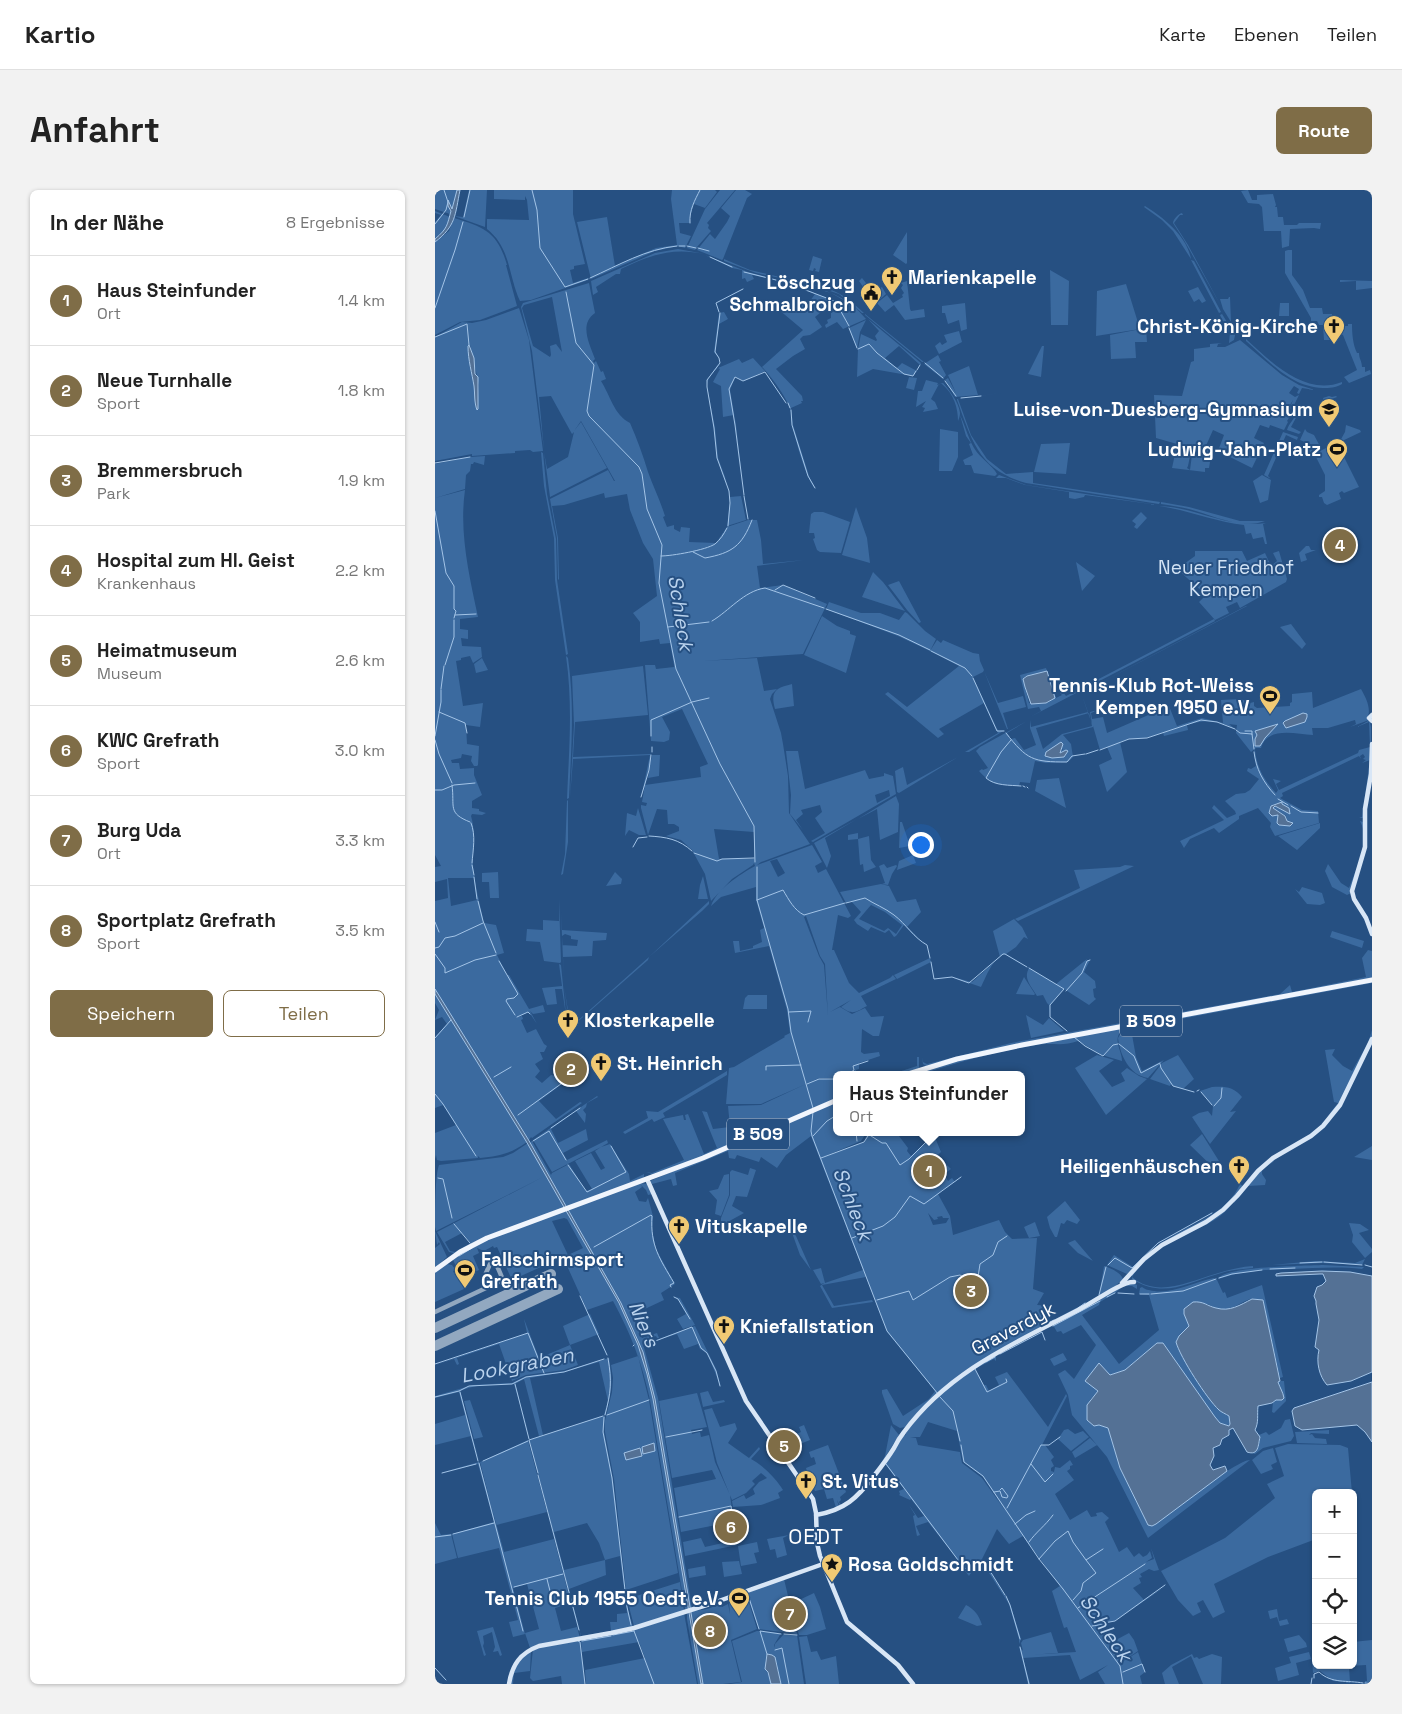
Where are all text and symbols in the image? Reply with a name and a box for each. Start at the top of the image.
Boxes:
text: Kartio [25,19,95,50]
text: Karte [1159,23,1206,46]
text: Ebenen [1234,23,1299,46]
text: Teilen [1327,23,1377,46]
button: Route [1276,107,1372,154]
text: Anfahrt [30,108,160,152]
text: In der Nähe [50,209,164,236]
text: 8 Ergebnisse [286,212,385,233]
church icon: Marienkapelle [880,265,904,296]
place label: Marienkapelle [908,265,1037,290]
place label: Löschzug Schmalbroich [730,270,855,317]
text: Haus Steinfunder [97,278,256,303]
public building icon: Löschzug Schmalbroich [859,281,883,312]
text: 1 [62,290,70,311]
text: 1.4 km [338,290,385,311]
text: Ort [97,303,121,324]
place label: Christ-König-Kirche [1137,314,1318,339]
church icon: Christ-König-Kirche [1322,314,1346,345]
text: Neue Turnhalle [97,368,232,393]
text: 2 [61,380,71,401]
text: 1.8 km [338,380,385,401]
text: Sport [97,393,140,414]
place label: Luise-von-Duesberg-Gymnasium [1013,397,1313,422]
school or university icon: Luise-von-Duesberg-Gymnasium [1317,397,1341,428]
place label: Ludwig-Jahn-Platz [1148,437,1321,462]
sports icon: Ludwig-Jahn-Platz [1325,437,1349,468]
text: Bremmersbruch [97,458,243,483]
text: 3 [61,470,71,491]
text: 1.9 km [338,470,385,491]
text: Park [97,483,130,504]
pin: 4 [1324,526,1356,564]
text: Hospital zum Hl. Geist [97,548,295,573]
park label: Neuer Friedhof Kempen [1158,555,1294,602]
text: 4 [61,560,71,581]
text: 2.2 km [335,560,385,581]
text: Krankenhaus [97,573,196,594]
water label: Schleck [662,573,700,655]
text: Heimatmuseum [97,638,237,663]
text: 5 [61,650,71,671]
text: 2.6 km [335,650,385,671]
text: Museum [97,663,162,684]
place label: Tennis-Klub Rot-Weiss Kempen 1950 e.V. [1049,673,1254,720]
sports icon: Tennis-Klub Rot-Weiss Kempen 1950 e.V. [1258,684,1282,715]
text: KWC Grefrath [97,728,220,753]
text: 6 [61,740,71,761]
text: 3.0 km [335,740,385,761]
text: Sport [97,753,140,774]
text: Burg Uda [97,818,181,843]
text: 7 [62,830,70,851]
text: 3.3 km [335,830,385,851]
your location [908,832,934,858]
text: Ort [97,843,121,864]
text: Sportplatz Grefrath [97,908,276,933]
text: 8 [61,920,71,941]
text: 3.5 km [335,920,385,941]
text: Sport [97,933,140,954]
button: Speichern [50,990,213,1037]
button: Teilen [223,990,385,1037]
road number: B 509 [1120,1006,1182,1036]
church icon: Klosterkapelle [556,1008,580,1039]
place label: Klosterkapelle [584,1008,715,1033]
pin: 2 [555,1050,587,1088]
church icon: St. Heinrich [589,1051,613,1082]
place label: St. Heinrich [617,1051,723,1076]
popup [833,1071,1025,1136]
text: Haus Steinfunder [849,1081,1009,1106]
text: Ort [849,1106,873,1127]
road number: B 509 [727,1119,789,1150]
pin: 1 [913,1152,945,1190]
place label: Heiligenhäuschen [1060,1154,1223,1179]
church icon: Heiligenhäuschen [1227,1154,1251,1185]
water label: Schleck [827,1164,880,1246]
church icon: Vituskapelle [667,1214,691,1245]
place label: Vituskapelle [695,1214,808,1239]
place label: Fallschirmsport Grefrath [481,1247,624,1294]
sports icon: Fallschirmsport Grefrath [453,1258,477,1289]
pin: 3 [955,1272,987,1310]
street label: Graverdyk [967,1296,1060,1361]
water label: Niers [623,1297,666,1352]
church icon: Kniefallstation [712,1314,736,1345]
place label: Kniefallstation [740,1314,874,1339]
water label: Lookgraben [458,1341,576,1389]
pin: 5 [768,1427,800,1465]
church icon: St. Vitus [794,1469,818,1500]
place label: St. Vitus [822,1469,899,1494]
map controls [1312,1489,1357,1669]
button: + [1312,1489,1357,1534]
pin: 6 [715,1508,747,1546]
district label: OEDT [788,1523,844,1550]
button: − [1312,1534,1357,1579]
place icon: Rosa Goldschmidt [820,1552,844,1583]
place label: Rosa Goldschmidt [848,1552,1014,1577]
button: locate [1312,1579,1357,1624]
place label: Tennis Club 1955 Oedt e.V. [485,1586,723,1611]
sports icon: Tennis Club 1955 Oedt e.V. [727,1586,751,1617]
water label: Schleck [1074,1589,1139,1669]
pin: 7 [774,1595,806,1633]
pin: 8 [694,1612,726,1650]
button: layers [1312,1624,1357,1669]

